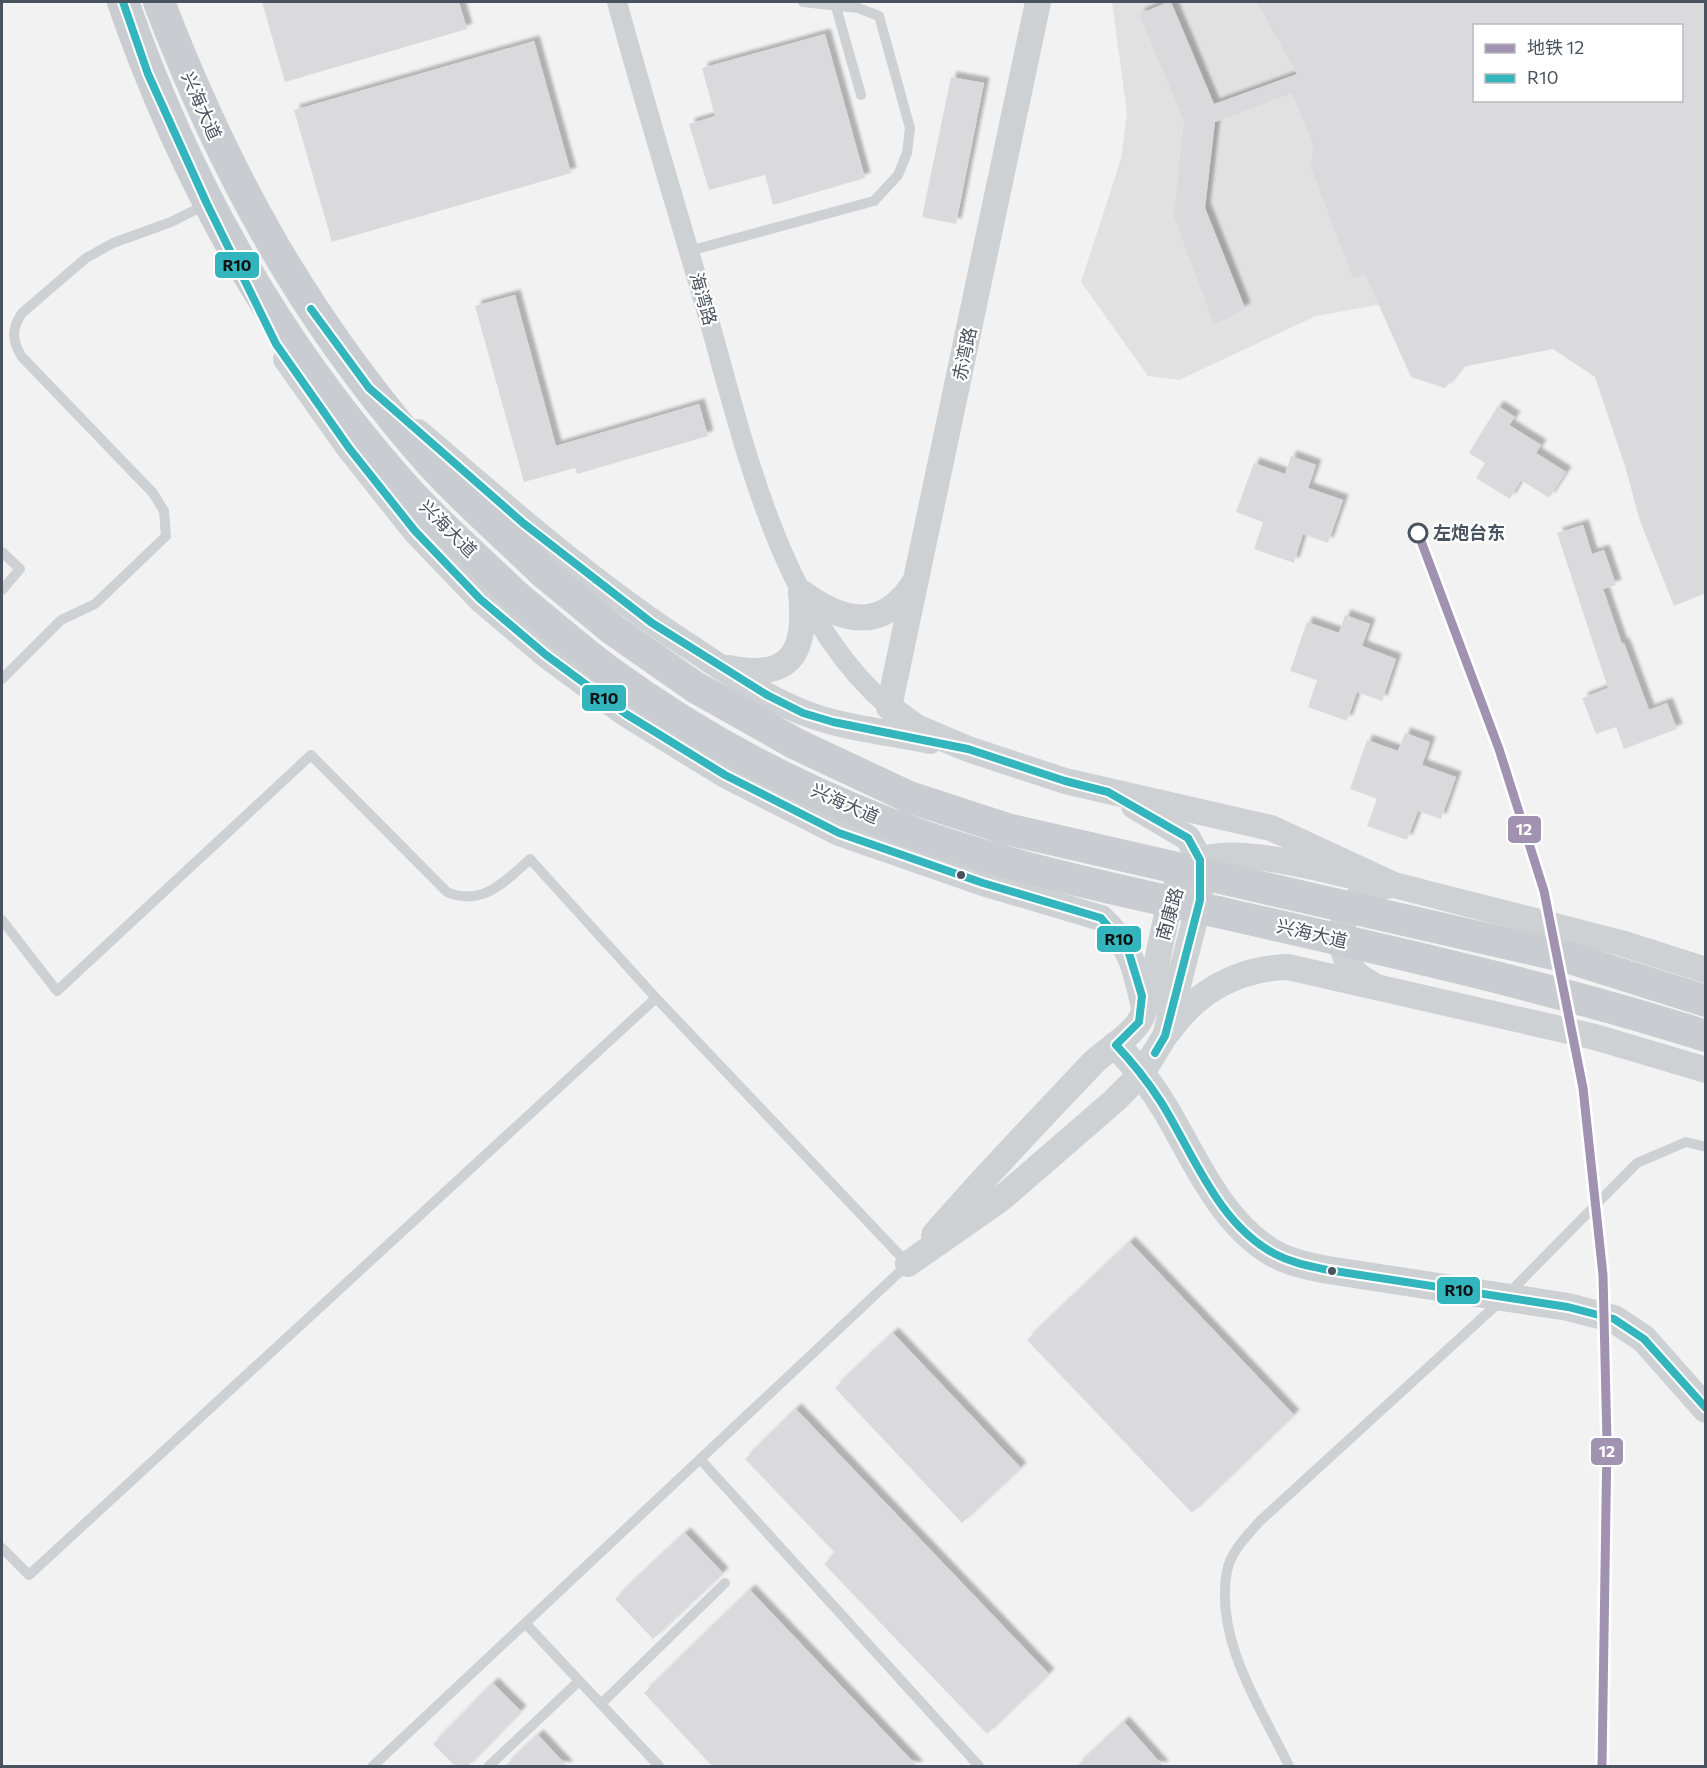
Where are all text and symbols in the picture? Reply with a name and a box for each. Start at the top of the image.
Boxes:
legend [1473,24,1683,102]
text: 地铁 12 [1527,36,1584,58]
text: R10 [1527,66,1559,88]
street label: 兴海大道 [177,68,227,143]
line badge: R10 [214,251,260,279]
text: R10 [223,255,251,274]
street label: 海湾路 [686,270,722,328]
street label: 赤湾路 [948,325,980,382]
street label: 兴海大道 [415,495,482,562]
place label: 左炮台东 [1433,521,1505,543]
marker: 左炮台东 [1408,523,1428,543]
line badge: R10 [581,684,627,712]
text: R10 [590,688,618,707]
street label: 兴海大道 [808,778,883,828]
line badge: 12 [1507,815,1542,844]
text: 12 [1516,819,1532,838]
unlabelled marker [955,869,967,881]
street label: 南康路 [1151,885,1187,943]
street label: 兴海大道 [1275,914,1350,952]
line badge: R10 [1096,925,1142,953]
text: R10 [1105,929,1133,948]
unlabelled marker [1326,1265,1338,1277]
line badge: R10 [1436,1276,1481,1305]
text: R10 [1445,1280,1473,1299]
line badge: 12 [1590,1437,1624,1466]
text: 12 [1599,1441,1615,1460]

